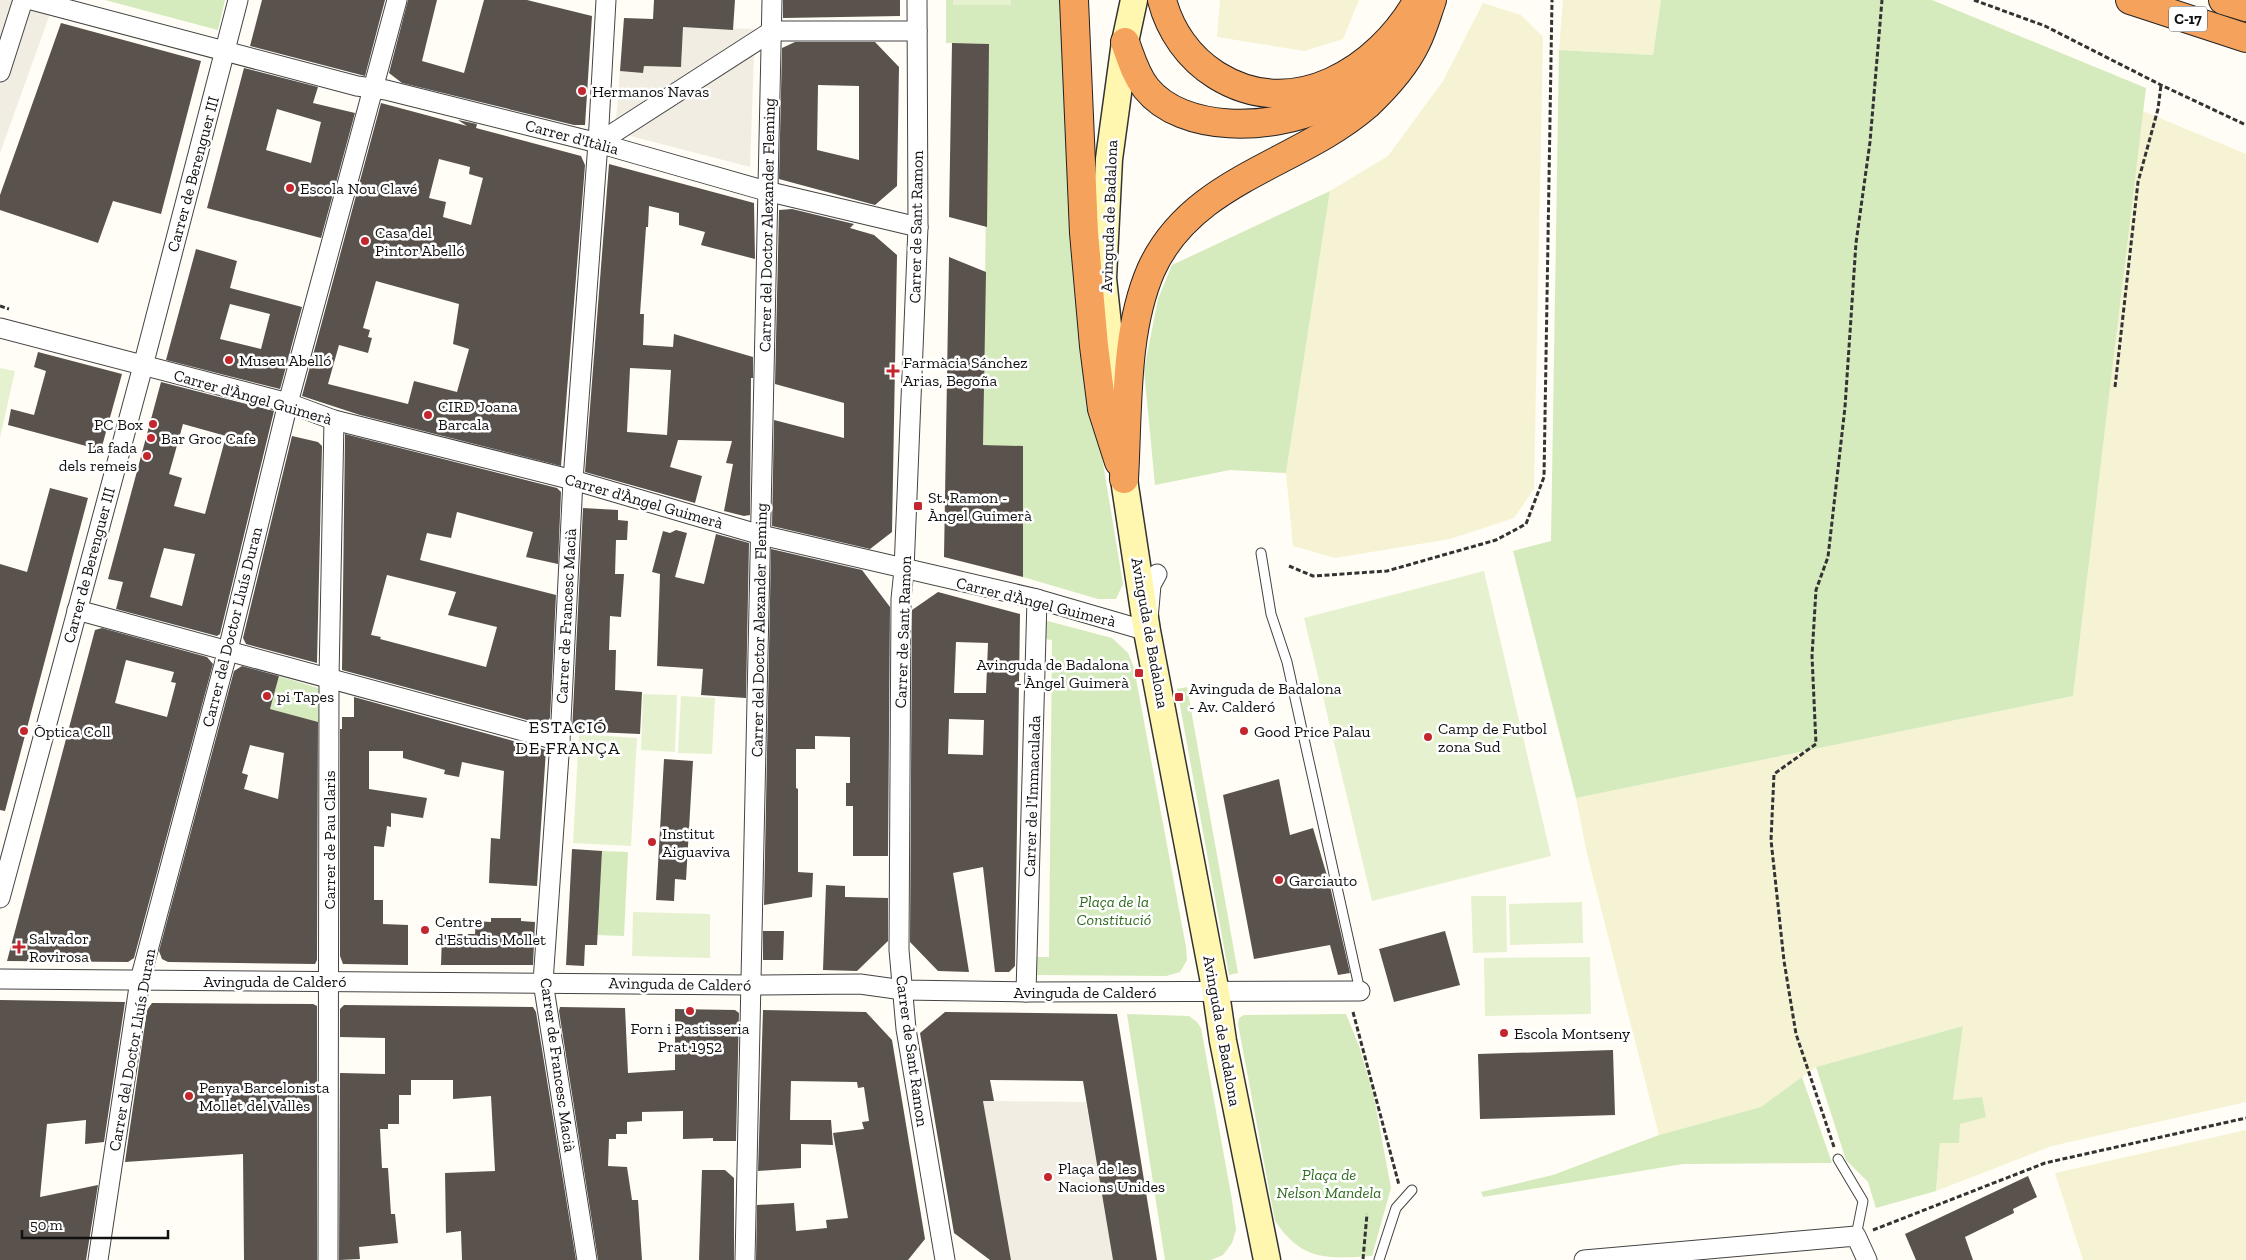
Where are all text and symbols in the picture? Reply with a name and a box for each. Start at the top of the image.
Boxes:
road number: C-17 [2169,6,2207,32]
place label: Hermanos Navas [592,82,709,101]
marker: Hermanos Navas [576,85,588,97]
street label: Carrer de Berenguer III [163,94,223,254]
street label: Carrer del Doctor Alexander Fleming [755,97,779,352]
street label: Carrer d'Itàlia [523,115,621,159]
street label: Avinguda de Badalona [1097,139,1121,293]
street label: Carrer de Sant Ramon [905,150,927,304]
place label: Escola Nou Clavé [300,179,417,198]
marker: Escola Nou Clavé [284,182,296,194]
place label: Casa del Pintor Abelló [375,223,465,260]
marker: Casa del Pintor Abelló [359,235,371,247]
place label: Museu Abelló [239,351,332,370]
place label: Farmàcia Sánchez Arias, Begoña [903,353,1028,390]
marker: Museu Abelló [223,354,235,366]
street label: Carrer d'Àngel Guimerà [172,365,335,429]
marker: Farmàcia Sánchez Arias, Begoña [887,365,899,377]
place label: CIRD Joana Barcala [438,397,518,434]
marker: CIRD Joana Barcala [422,409,434,421]
place label: PC Box [94,415,143,434]
marker: PC Box [147,418,159,430]
place label: Bar Groc Cafe [161,429,256,448]
marker: Bar Groc Cafe [145,432,157,444]
place label: La fada dels remeis [59,438,137,475]
marker: La fada dels remeis [141,450,153,462]
street label: Carrer d'Àngel Guimerà [563,469,726,533]
street label: Carrer de Berenguer III [59,485,119,645]
place label: St. Ramon - Àngel Guimerà [928,488,1032,525]
marker: St. Ramon - Àngel Guimerà [912,500,924,512]
street label: Carrer del Doctor Alexander Fleming [747,502,771,757]
street label: Carrer del Doctor Lluís Duran [198,524,266,729]
street label: Carrer de Francesc Macià [552,527,580,704]
street label: Carrer de Sant Ramon [891,554,915,709]
street label: Avinguda de Badalona [1127,556,1173,710]
street label: Carrer d'Àngel Guimerà [954,573,1118,631]
place label: Avinguda de Badalona - Àngel Guimerà [976,655,1129,692]
marker: Avinguda de Badalona - Àngel Guimerà [1133,667,1145,679]
place label: Avinguda de Badalona - Av. Calderó [1189,679,1342,716]
place label: pi Tapes [277,687,334,706]
marker: pi Tapes [261,690,273,702]
marker: Avinguda de Badalona - Av. Calderó [1173,691,1185,703]
street label: Carrer de l'Immaculada [1020,715,1044,877]
district label: ESTACIÓ DE FRANÇA [515,716,621,759]
place label: Camp de Futbol zona Sud [1438,719,1547,756]
place label: Òptica Coll [34,722,111,741]
place label: Good Price Palau [1254,722,1371,741]
marker: Òptica Coll [18,725,30,737]
marker: Good Price Palau [1238,725,1250,737]
marker: Camp de Futbol zona Sud [1422,731,1434,743]
street label: Carrer de Pau Claris [320,770,339,910]
place label: Institut Aiguaviva [662,824,731,861]
marker: Institut Aiguaviva [646,836,658,848]
place label: Garciauto [1289,871,1357,890]
marker: Garciauto [1273,874,1285,886]
park label: Plaça de la Constitució [1076,892,1152,929]
place label: Centre d'Estudis Mollet [435,912,546,949]
marker: Centre d'Estudis Mollet [419,924,431,936]
place label: Salvador Rovirosa [29,929,89,966]
marker: Salvador Rovirosa [13,941,25,953]
street label: Carrer del Doctor Lluís Duran [105,946,159,1153]
street label: Avinguda de Badalona [1199,954,1245,1108]
street label: Avinguda de Calderó [204,972,346,991]
street label: Avinguda de Calderó [608,973,752,995]
street label: Carrer de Sant Ramon [892,974,932,1129]
street label: Carrer de Francesc Macià [536,977,580,1154]
street label: Avinguda de Calderó [1014,983,1156,1002]
marker: Forn i Pastisseria Prat 1952 [684,1005,696,1017]
place label: Forn i Pastisseria Prat 1952 [630,1019,750,1056]
place label: Escola Montseny [1514,1024,1631,1043]
marker: Escola Montseny [1498,1027,1510,1039]
place label: Penya Barcelonista Mollet del Vallès [199,1078,330,1115]
marker: Penya Barcelonista Mollet del Vallès [183,1090,195,1102]
place label: Plaça de les Nacions Unides [1058,1159,1165,1196]
park label: Plaça de Nelson Mandela [1277,1165,1381,1202]
marker: Plaça de les Nacions Unides [1042,1171,1054,1183]
scale bar [22,1208,169,1240]
text: 50 m [30,1216,63,1234]

